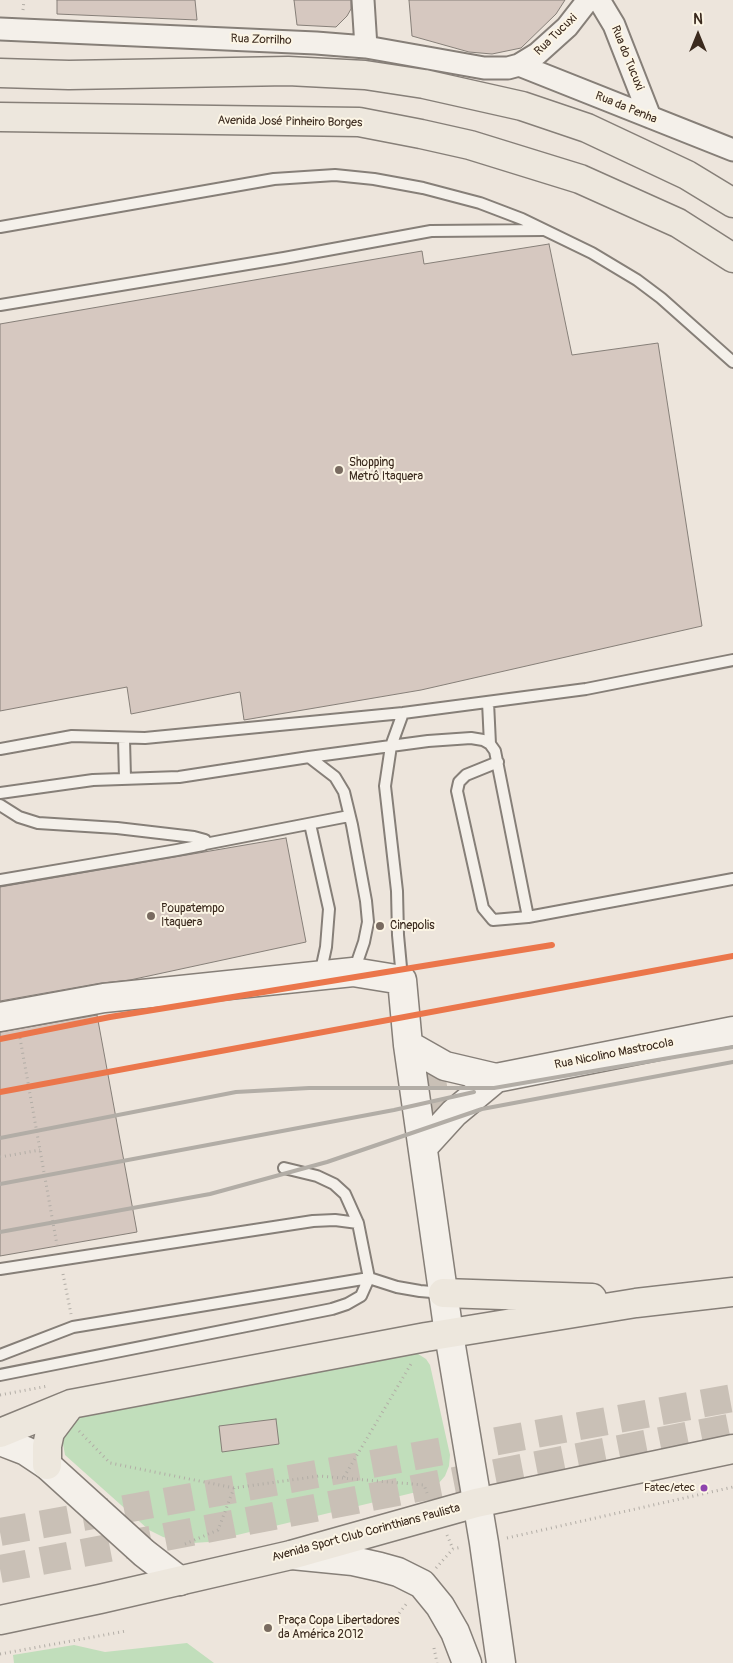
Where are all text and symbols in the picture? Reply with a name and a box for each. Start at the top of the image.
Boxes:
north arrow [673,10,723,60]
street label: Rua Tucuxi [532,11,580,59]
text: N [693,11,703,28]
street label: Rua do Tucuxi [608,24,646,92]
street label: Rua Zorrilho [230,32,292,48]
street label: Rua da Penha [593,89,659,127]
street label: Avenida José Pinheiro Borges [218,114,362,130]
place label: Shopping Metrô Itaquera [349,456,423,484]
marker: Shopping Metrô Itaquera [333,464,345,476]
place label: Poupatempo Itaquera [161,902,224,930]
marker: Poupatempo Itaquera [145,910,157,922]
place label: Cinepolis [390,919,435,933]
marker: Cinepolis [374,920,386,932]
street label: Rua Nicolino Mastrocola [553,1035,675,1073]
place label: Fatec/etec [644,1481,695,1495]
marker: Fatec/etec [699,1483,709,1493]
street label: Avenida Sport Club Corinthians Paulista [270,1501,462,1565]
place label: Praça Copa Libertadores da América 2012 [278,1614,399,1642]
marker: Praça Copa Libertadores da América 2012 [262,1622,274,1634]

